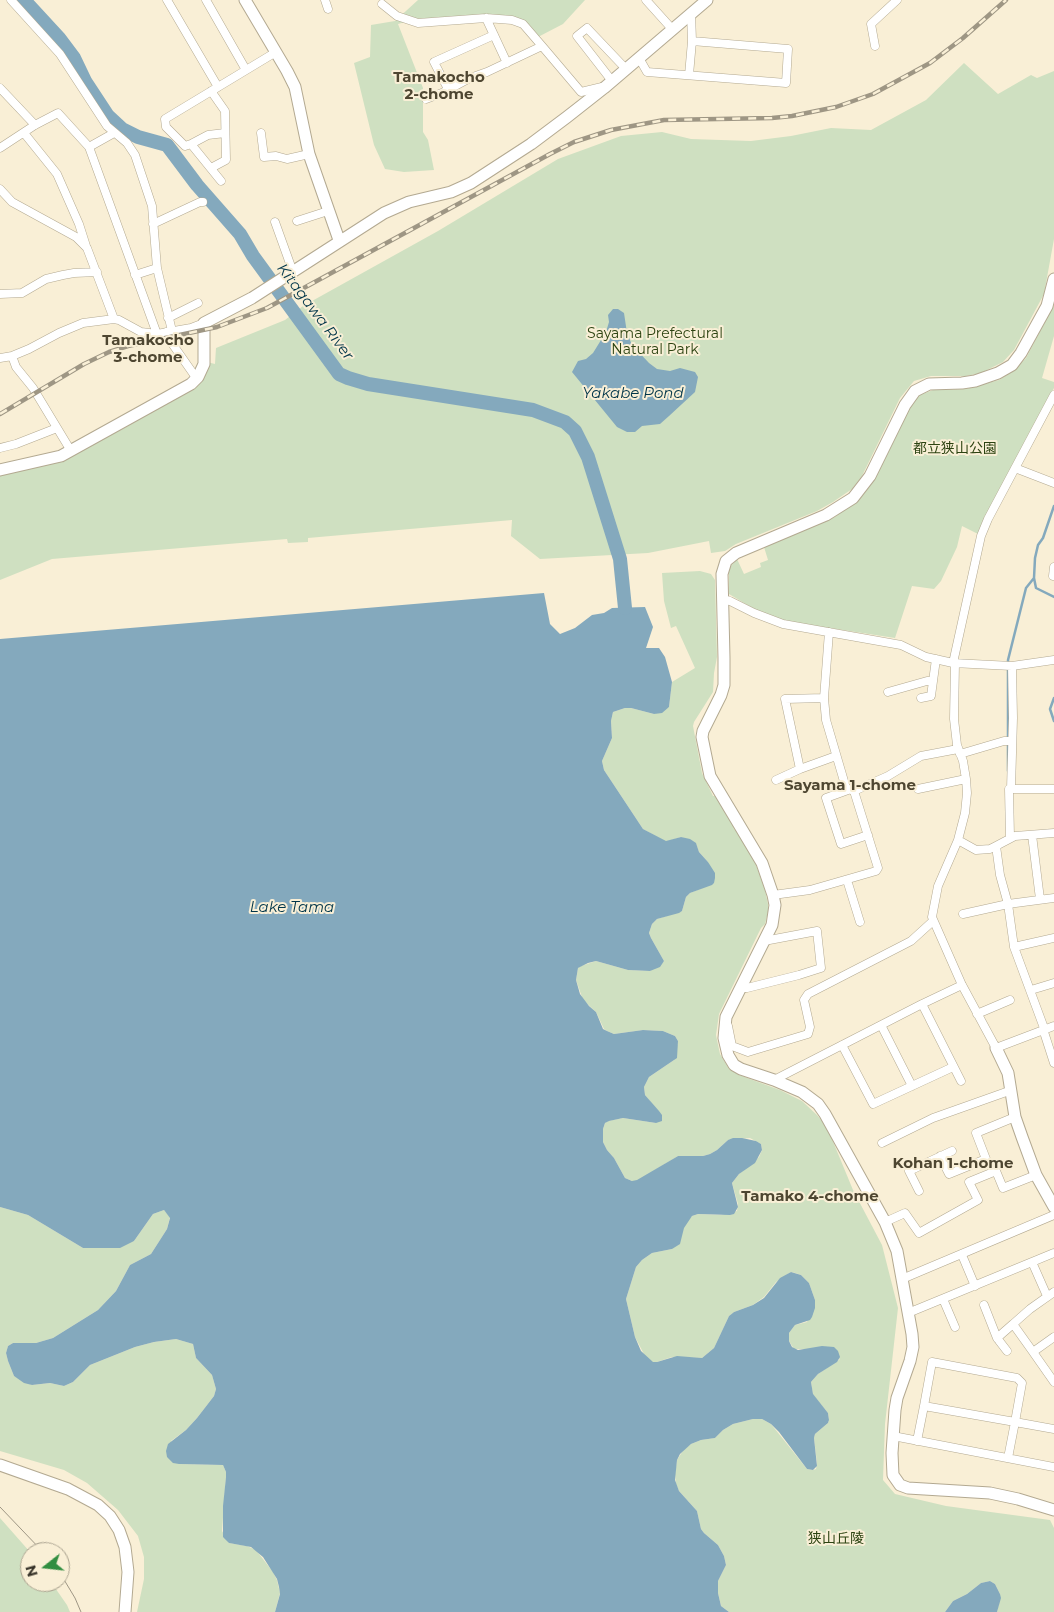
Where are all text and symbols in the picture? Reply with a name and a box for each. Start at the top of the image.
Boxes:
district label: Tamakocho 2-chome [393,69,485,104]
water label: Kitagawa River [273,260,357,364]
park label: Sayama Prefectural Natural Park [587,326,723,358]
district label: Tamakocho 3-chome [102,332,194,367]
water label: Yakabe Pond [582,385,684,403]
park label: 都立狭山公園 [913,441,997,457]
district label: Sayama 1-chome [784,777,916,795]
water label: Lake Tama [250,899,334,917]
district label: Kohan 1-chome [893,1155,1013,1173]
district label: Tamako 4-chome [741,1188,879,1206]
park label: 狭山丘陵 [808,1531,864,1547]
north arrow [20,1542,70,1592]
text: N [21,1563,42,1579]

